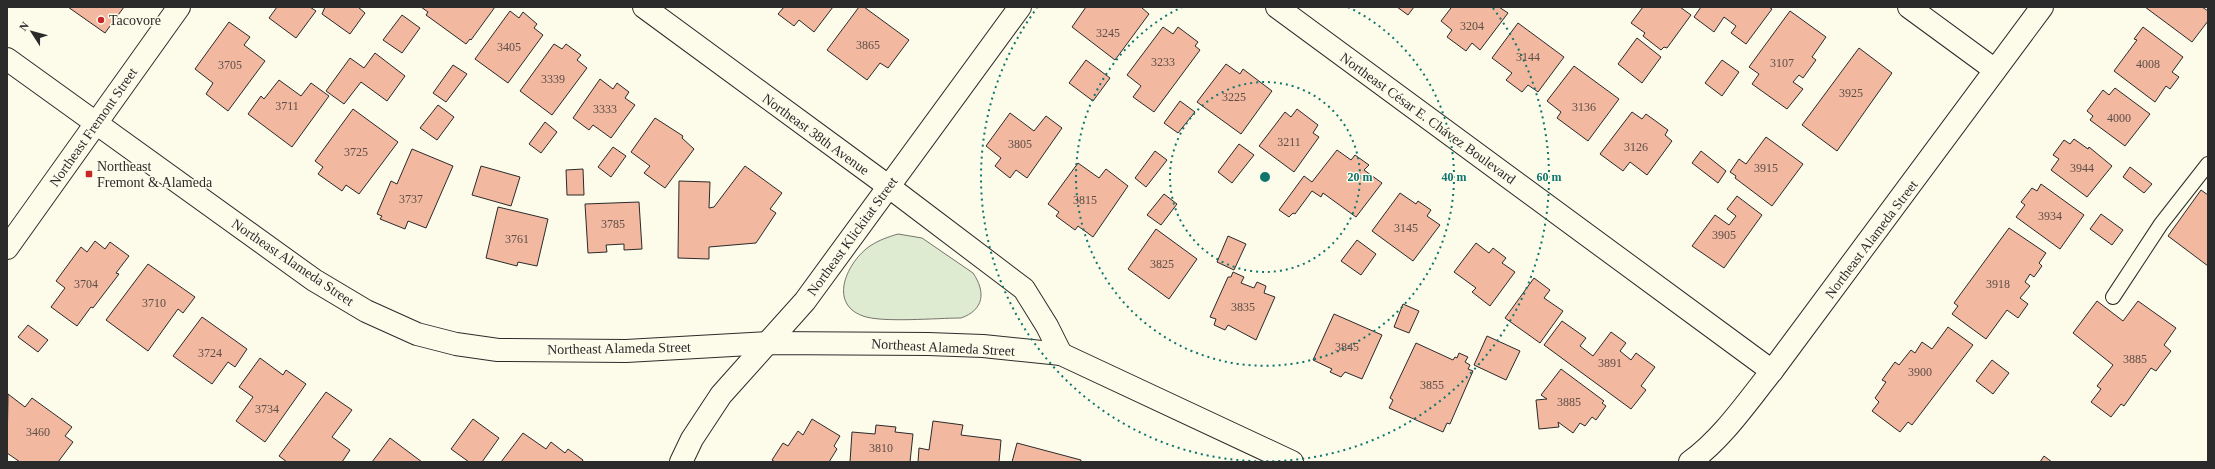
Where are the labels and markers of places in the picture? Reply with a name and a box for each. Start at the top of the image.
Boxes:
place label: Tacovore [109,13,161,28]
marker: Tacovore [96,15,106,25]
place label: Northeast Fremont & Alameda [97,159,213,190]
marker: Northeast Fremont & Alameda [84,169,94,179]
centre of rings [1258,170,1272,184]

